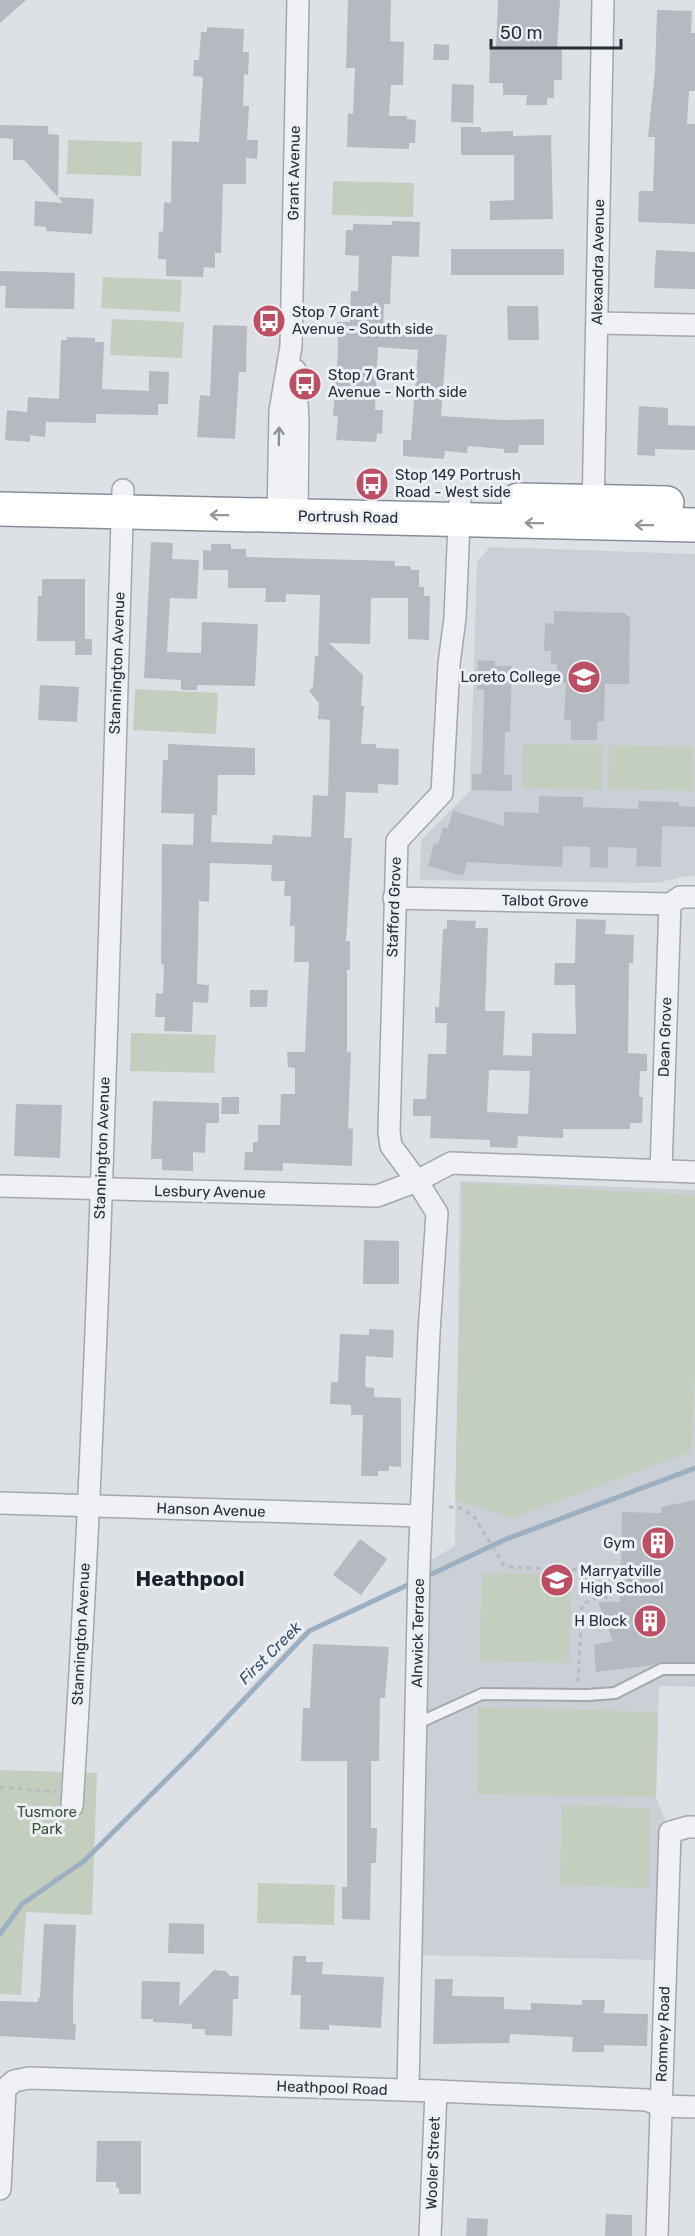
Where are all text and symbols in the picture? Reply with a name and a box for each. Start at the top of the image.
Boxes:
scale bar [491,12,622,50]
text: 50 m [500,22,543,44]
street label: Grant Avenue [284,125,304,221]
street label: Alexandra Avenue [588,199,608,325]
bus stop icon: Stop 7 Grant Avenue - South side [251,303,287,339]
place label: Stop 7 Grant Avenue - South side [292,303,433,338]
bus stop icon: Stop 7 Grant Avenue - North side [287,366,323,402]
place label: Stop 7 Grant Avenue - North side [328,366,467,401]
one-way arrow [273,426,285,446]
bus stop icon: Stop 149 Portrush Road - West side [354,466,390,502]
place label: Stop 149 Portrush Road - West side [395,466,521,501]
street label: Portrush Road [298,507,398,527]
one-way arrow [210,509,230,520]
one-way arrow [524,517,544,529]
one-way arrow [634,519,654,531]
street label: Stannington Avenue [106,591,128,735]
school or university icon: Loreto College [566,659,602,695]
place label: Loreto College [460,668,561,686]
street label: Stafford Grove [383,856,405,958]
street label: Talbot Grove [501,891,589,911]
street label: Dean Grove [655,997,675,1077]
street label: Stannington Avenue [91,1076,113,1220]
street label: Lesbury Avenue [154,1182,266,1202]
street label: Hanson Avenue [156,1499,266,1521]
building icon: Gym [640,1525,676,1561]
place label: Gym [603,1534,635,1552]
street label: Stannington Avenue [68,1562,94,1706]
school or university icon: Marryatville High School [539,1562,575,1598]
place label: Marryatville High School [580,1562,664,1597]
district label: Heathpool [136,1566,244,1591]
street label: Alnwick Terrace [408,1578,428,1688]
building icon: H Block [632,1603,668,1639]
place label: H Block [574,1612,627,1630]
water label: First Creek [235,1617,306,1688]
park label: Tusmore Park [17,1803,77,1838]
street label: Romney Road [652,1986,674,2082]
street label: Heathpool Road [276,2077,388,2099]
street label: Wooler Street [422,2116,444,2210]

